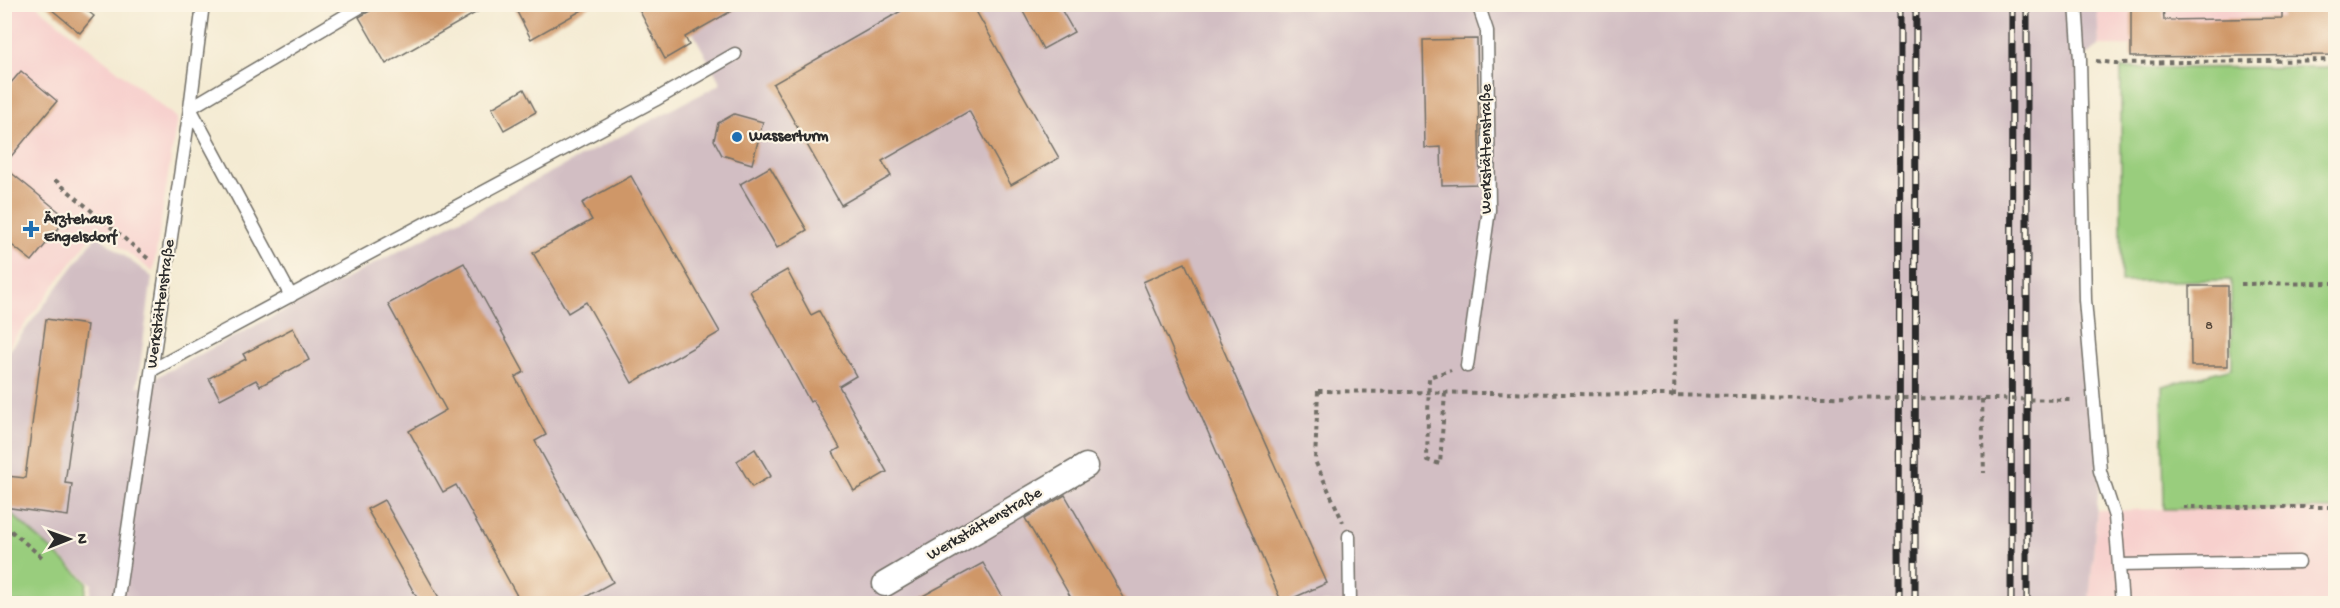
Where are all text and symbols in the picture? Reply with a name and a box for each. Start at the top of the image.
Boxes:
street label: Werkstättenstraße [1478,83,1497,214]
place label: Wasserturm [748,128,829,147]
marker: Wasserturm [730,130,744,144]
place label: Ärztehaus Engelsdorf [43,211,119,248]
marker: Ärztehaus Engelsdorf [22,220,40,238]
street label: Werkstättenstraße [144,238,181,370]
house number: 8 [2205,318,2213,335]
street label: Werkstättenstraße [924,484,1047,566]
north arrow [39,509,99,569]
text: N [71,533,90,545]

